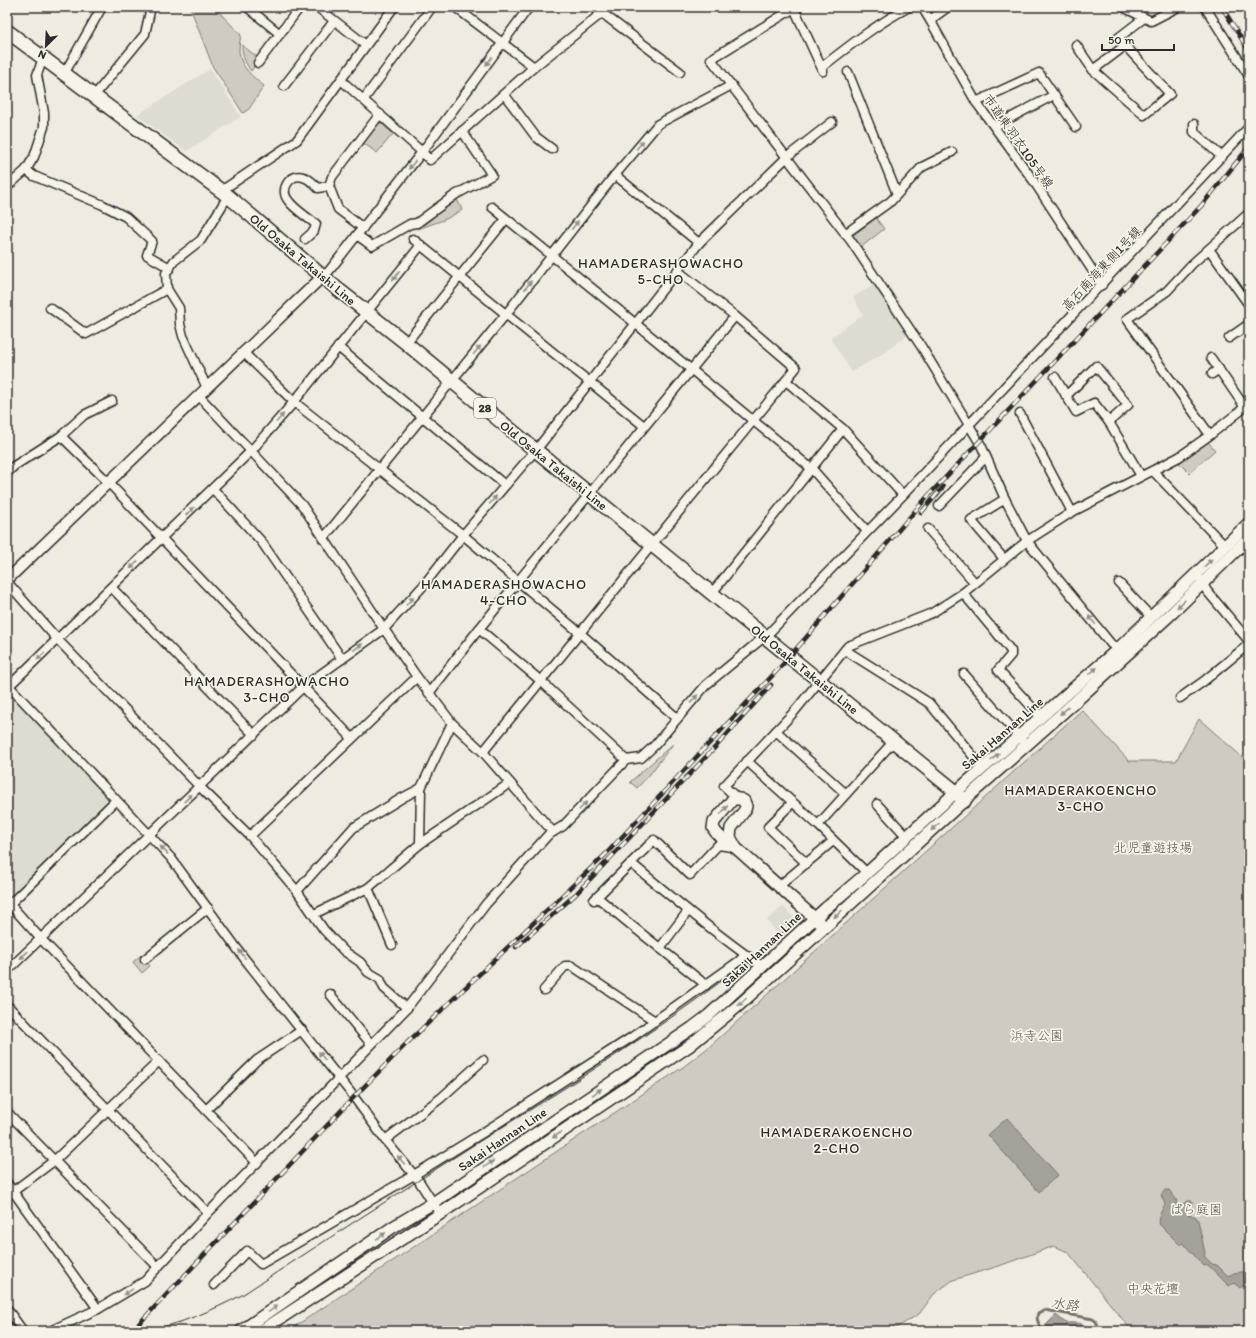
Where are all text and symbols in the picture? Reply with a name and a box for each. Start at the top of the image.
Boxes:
north arrow [26,26,66,66]
scale bar [1102,26,1174,52]
text: 50 m [1108,33,1134,47]
text: N [36,47,48,62]
one-way arrow [485,55,493,66]
street label: 市道東羽衣105号線 [980,91,1057,192]
one-way arrow [636,140,645,151]
one-way arrow [408,160,416,171]
street label: Old Osaka Takaishi Line [247,211,359,308]
one-way arrow [571,219,580,230]
street label: 高石南海東側1号線 [1058,222,1145,314]
district label: HAMADERASHOWACHO 5-CHO [578,255,744,288]
one-way arrow [392,270,400,281]
one-way arrow [524,279,533,290]
one-way arrow [472,345,481,356]
road number: 28 [474,398,496,418]
one-way arrow [276,412,285,423]
street label: Old Osaka Takaishi Line [497,417,610,513]
one-way arrow [488,495,497,506]
one-way arrow [185,506,195,516]
one-way arrow [1203,558,1213,568]
one-way arrow [129,561,139,570]
district label: HAMADERASHOWACHO 4-CHO [421,576,587,609]
one-way arrow [405,596,414,605]
one-way arrow [1176,599,1186,609]
one-way arrow [1088,614,1097,625]
street label: Old Osaka Takaishi Line [748,621,861,717]
one-way arrow [353,643,364,651]
one-way arrow [36,651,46,661]
one-way arrow [1087,667,1098,676]
district label: HAMADERASHOWACHO 3-CHO [184,673,350,706]
one-way arrow [689,694,699,704]
street label: Sakai Hannan Line [958,694,1046,773]
one-way arrow [1059,707,1070,716]
one-way arrow [990,753,1001,762]
district label: HAMADERAKOENCHO 3-CHO [1005,782,1157,815]
one-way arrow [183,793,193,803]
one-way arrow [578,801,587,811]
one-way arrow [719,805,728,816]
one-way arrow [930,822,940,832]
park label: 北児童遊技場 [1114,840,1192,855]
one-way arrow [160,846,169,855]
street label: Sakai Hannan Line [719,909,804,990]
one-way arrow [833,910,844,919]
one-way arrow [238,949,246,960]
one-way arrow [19,950,29,960]
one-way arrow [738,997,747,1006]
park label: 浜寺公園 [1011,1028,1063,1043]
one-way arrow [318,1051,327,1062]
one-way arrow [592,1088,602,1096]
street label: Sakai Hannan Line [455,1104,549,1174]
district label: HAMADERAKOENCHO 2-CHO [761,1124,913,1157]
one-way arrow [552,1131,563,1138]
one-way arrow [397,1154,406,1165]
one-way arrow [484,1160,494,1168]
park label: ばら庭園 [1170,1202,1222,1217]
one-way arrow [375,1232,386,1240]
park label: 中央花壇 [1127,1281,1179,1296]
one-way arrow [122,1288,134,1295]
water label: 水路 [1050,1294,1081,1315]
one-way arrow [268,1305,278,1313]

